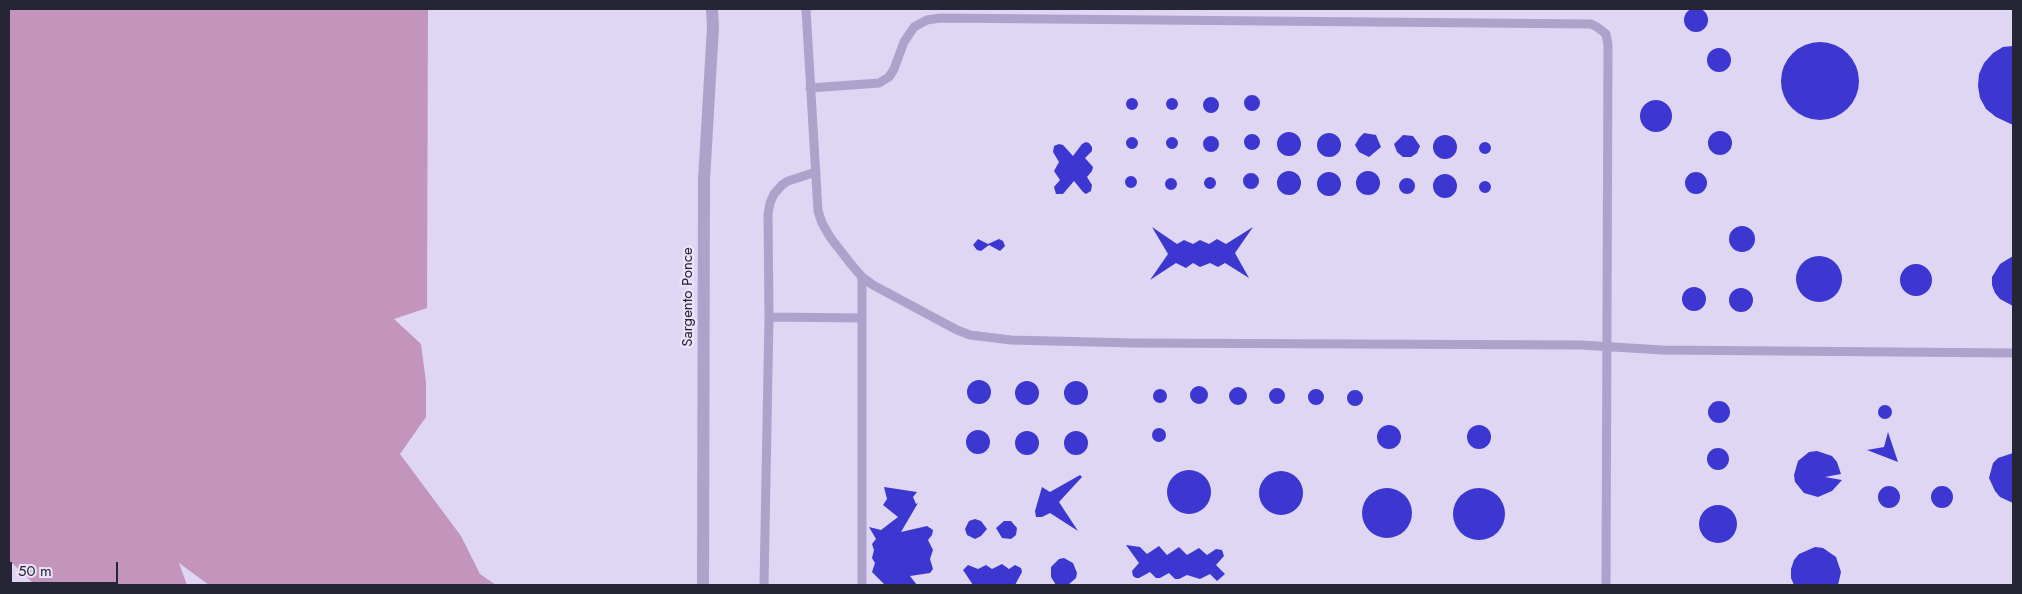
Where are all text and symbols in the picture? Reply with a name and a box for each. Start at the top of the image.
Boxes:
street label: Sargento Ponce [679,247,697,347]
scale bar [12,552,120,584]
text: 50 m [18,560,52,582]

